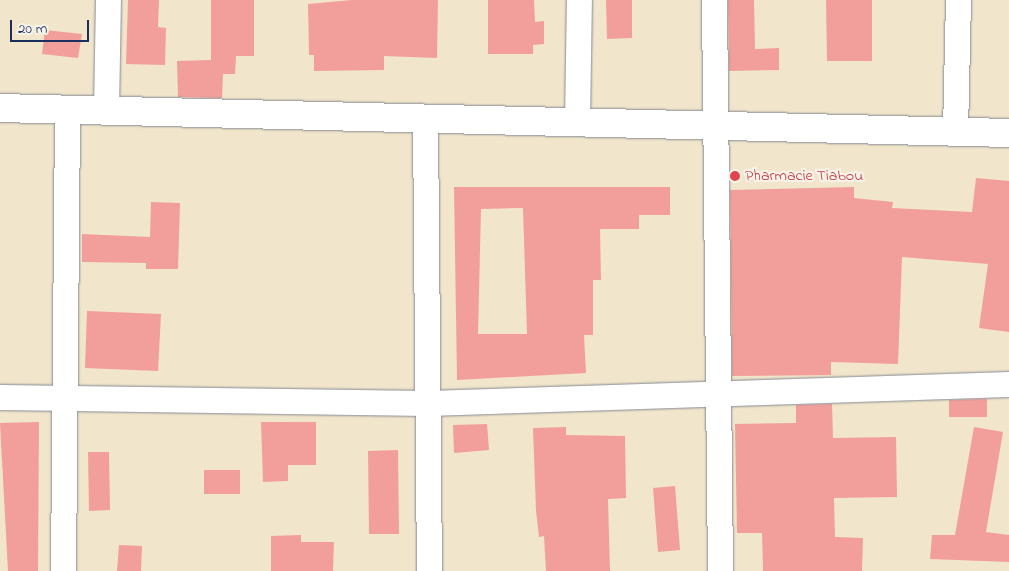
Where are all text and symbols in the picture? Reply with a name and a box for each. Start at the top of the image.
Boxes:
scale bar [12,10,91,42]
text: 20 m [18,18,47,40]
place label: Pharmacie Tiabou [745,166,863,186]
marker: Pharmacie Tiabou [729,170,741,182]

